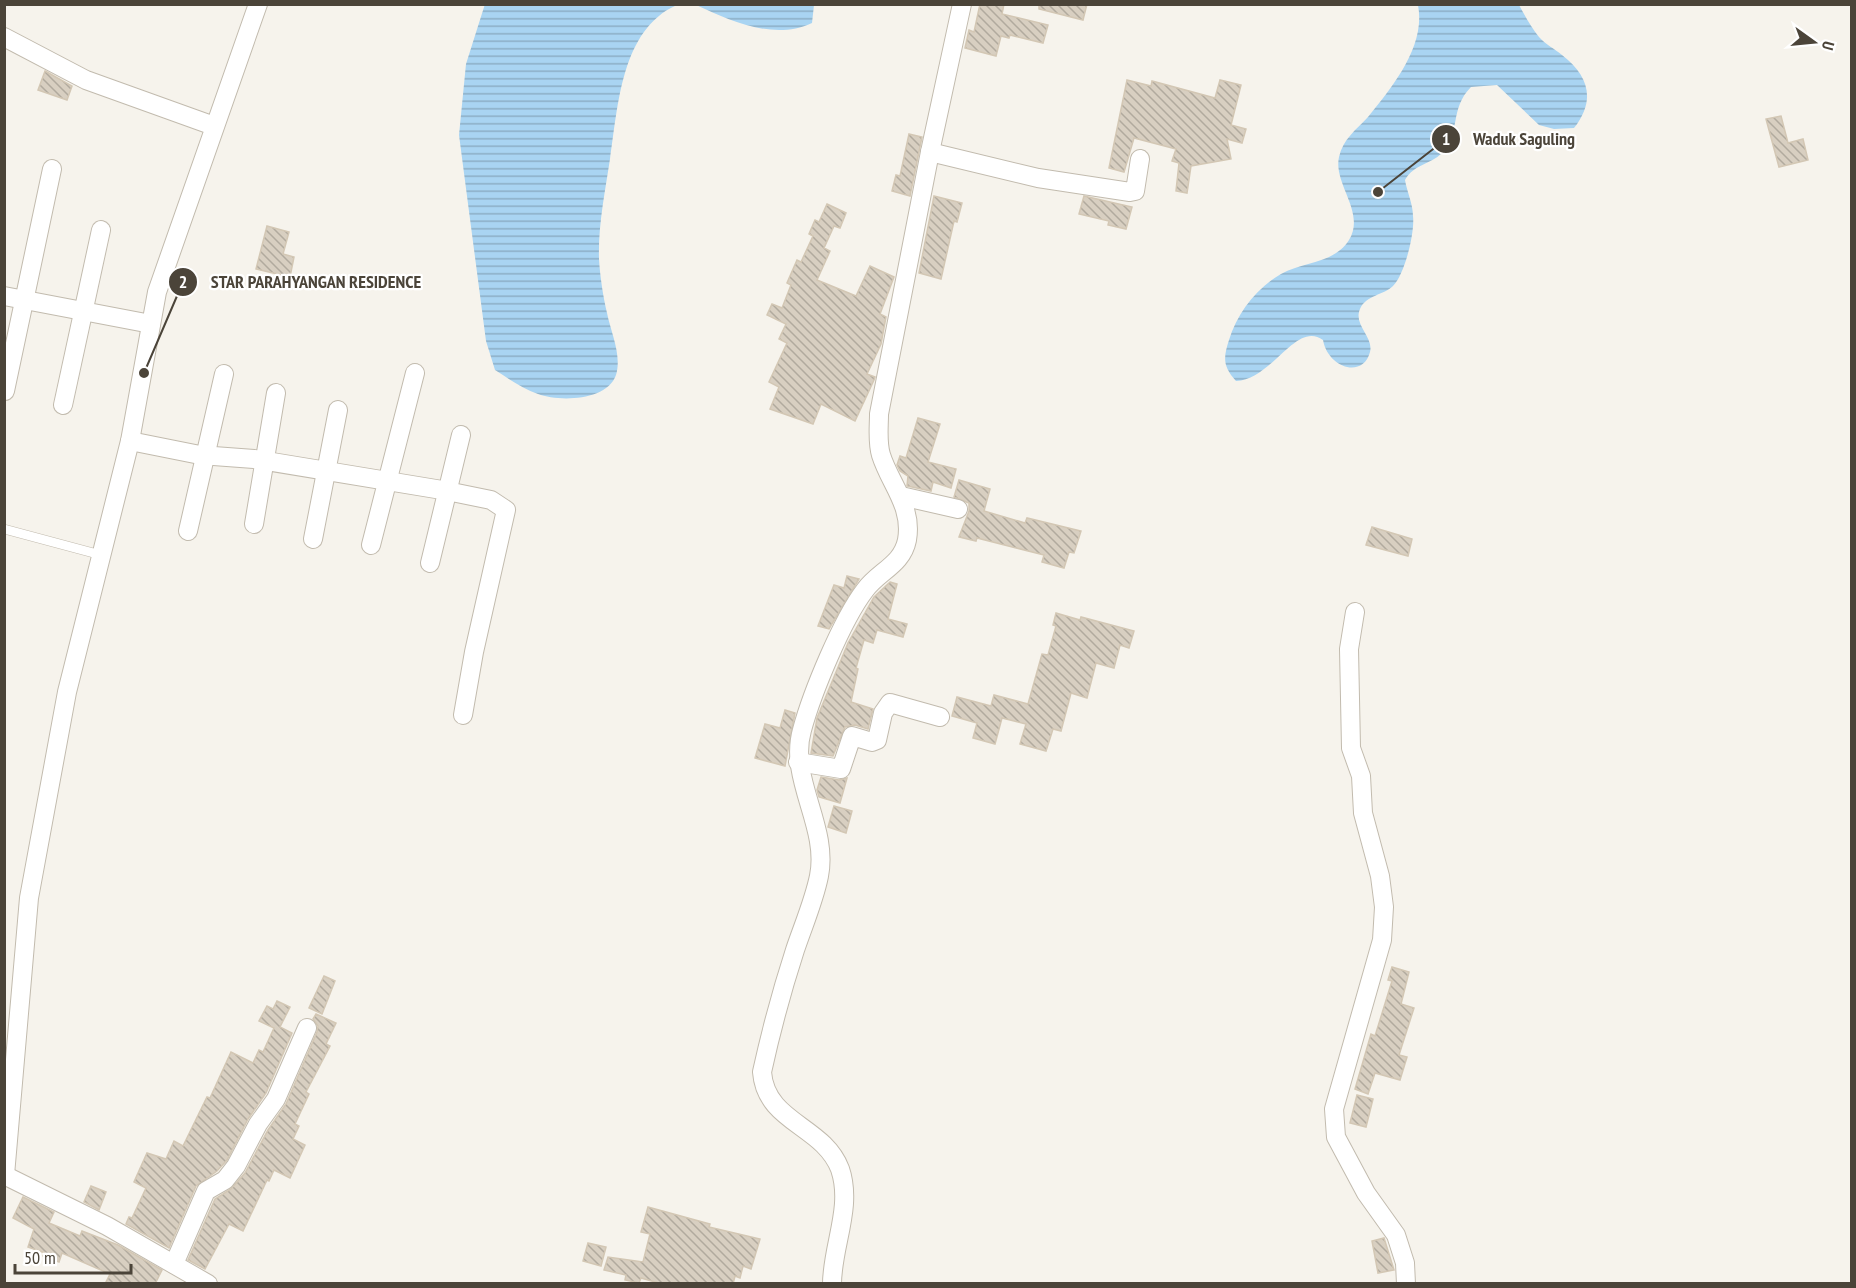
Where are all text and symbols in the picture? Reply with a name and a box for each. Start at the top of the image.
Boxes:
north arrow [1784,12,1844,72]
text: U [1818,39,1839,52]
callout: Waduk Saguling [1431,121,1588,157]
text: 1 [1442,127,1450,150]
text: Waduk Saguling [1472,127,1575,150]
callout: STAR PARAHYANGAN RESIDENCE [168,264,433,300]
text: 2 [179,270,187,293]
text: STAR PARAHYANGAN RESIDENCE [211,270,421,293]
scale bar [15,1237,130,1275]
text: 50 m [24,1246,56,1269]

